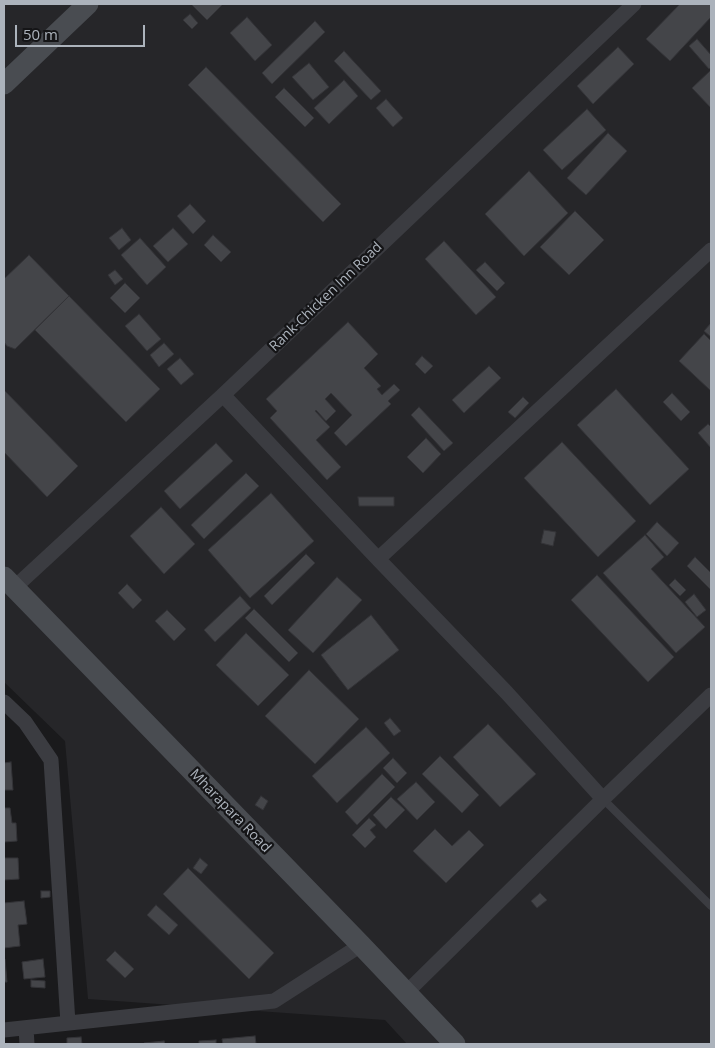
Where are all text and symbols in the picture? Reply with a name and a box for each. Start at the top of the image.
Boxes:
scale bar [18,15,148,47]
text: 50 m [23,24,58,44]
street label: Rank-Chicken Inn Road [266,239,386,355]
street label: Mharapara Road [186,766,274,856]

